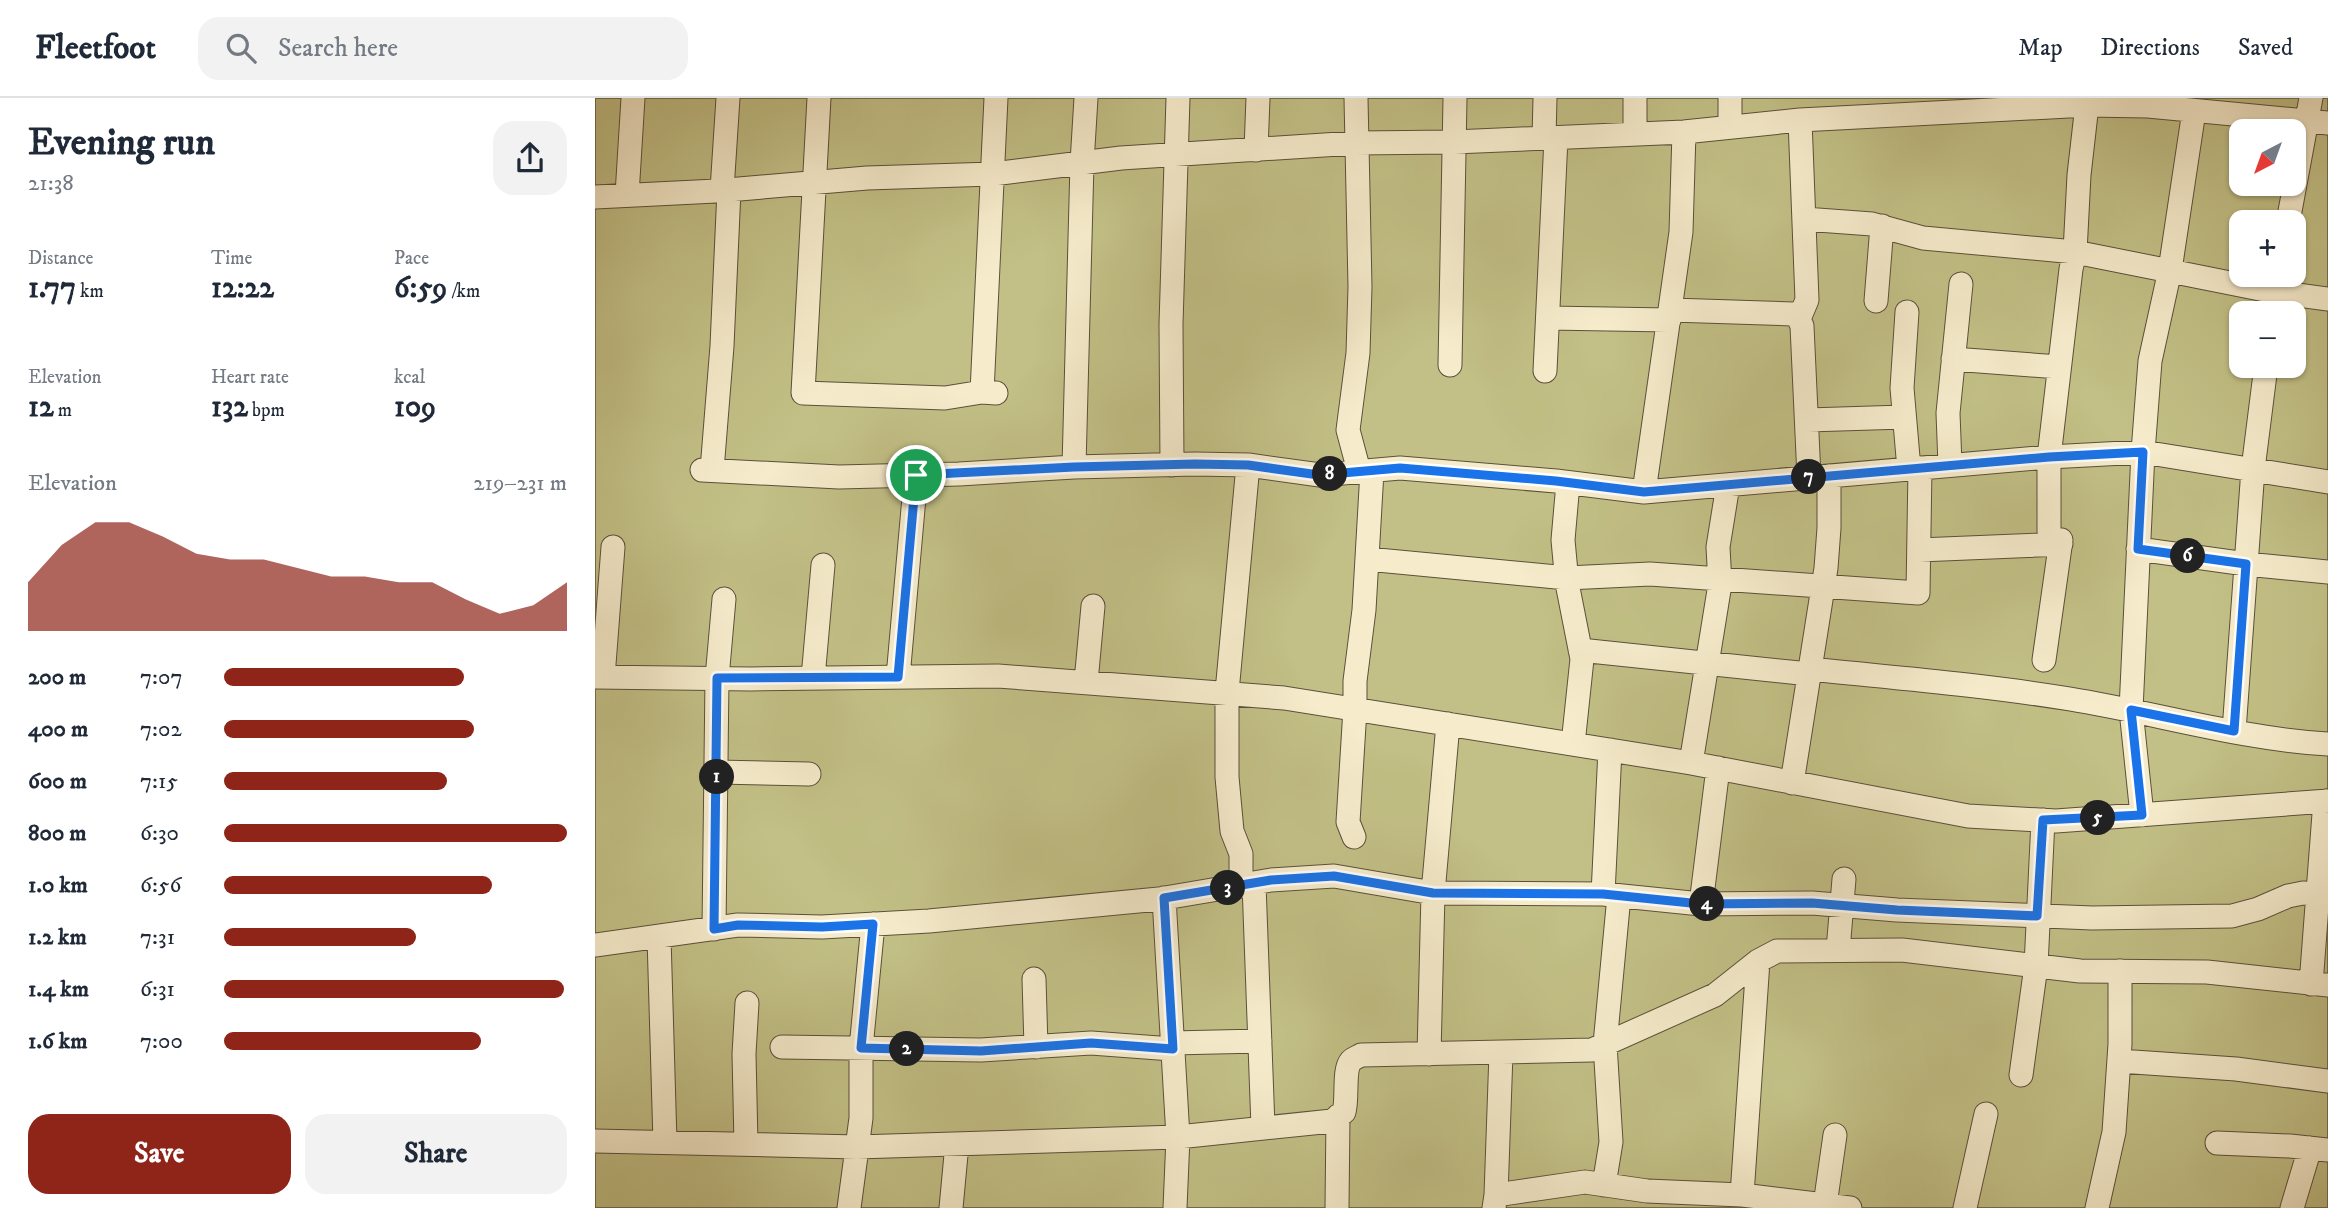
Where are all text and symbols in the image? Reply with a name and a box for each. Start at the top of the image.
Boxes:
search box [198,17,688,80]
text: Fleetfoot [35,28,156,69]
icon: search [222,29,260,67]
text: Search here [278,32,398,65]
text: Map [2018,33,2063,63]
text: Directions [2101,33,2200,63]
text: Saved [2238,33,2293,63]
text: Evening run [28,119,215,167]
north arrow [2229,119,2307,196]
map controls [2229,119,2306,378]
button: share [493,121,567,195]
text: 21:38 [28,169,74,198]
button: + [2229,210,2306,287]
text: Distance [28,247,93,270]
text: Time [211,247,252,270]
text: Pace [394,247,429,270]
text: 1.77 [28,270,76,307]
text: 12:22 [211,270,274,307]
text: 6:59 [394,270,447,307]
text: km [76,280,104,303]
text: /km [447,280,480,303]
button: − [2229,301,2306,378]
text: Elevation [28,366,102,389]
text: Heart rate [211,366,289,389]
text: kcal [394,366,425,389]
text: 12 [28,389,54,426]
text: 132 [211,389,248,426]
text: 109 [394,389,436,426]
text: m [54,399,72,422]
text: bpm [248,399,285,422]
pin [886,445,946,505]
icon: arrive [897,456,935,494]
pin: 8 [1313,456,1347,492]
pin: 7 [1791,460,1827,494]
text: 8 [1325,462,1334,485]
text: 7 [1803,465,1814,488]
text: Elevation [28,469,117,498]
text: 219–231 m [473,469,567,498]
pin: 6 [2171,538,2205,574]
text: 6 [2183,544,2192,567]
text: 200 m [28,663,86,692]
text: 7:07 [140,663,183,692]
text: 400 m [28,715,88,744]
text: 7:02 [140,715,182,744]
pin: 1 [699,760,735,794]
text: 1 [713,765,720,788]
text: 600 m [28,767,87,796]
text: 7:15 [140,767,178,796]
pin: 5 [2081,800,2115,836]
text: 5 [2093,806,2102,829]
text: 800 m [28,819,86,848]
text: 6:30 [140,819,179,848]
pin: 3 [1211,870,1245,906]
text: 1.0 km [28,871,88,900]
text: 6:56 [140,871,181,900]
text: 3 [1224,876,1231,899]
pin: 4 [1689,886,1725,922]
text: 4 [1701,892,1712,915]
text: 1.2 km [28,923,87,952]
text: 7:31 [140,923,175,952]
text: 1.4 km [28,975,89,1004]
text: 6:31 [140,975,175,1004]
text: 1.6 km [28,1027,87,1056]
text: 7:00 [140,1027,183,1056]
pin: 2 [889,1032,925,1066]
text: 2 [902,1037,911,1060]
button: Save [28,1114,291,1194]
button: Share [305,1114,567,1194]

